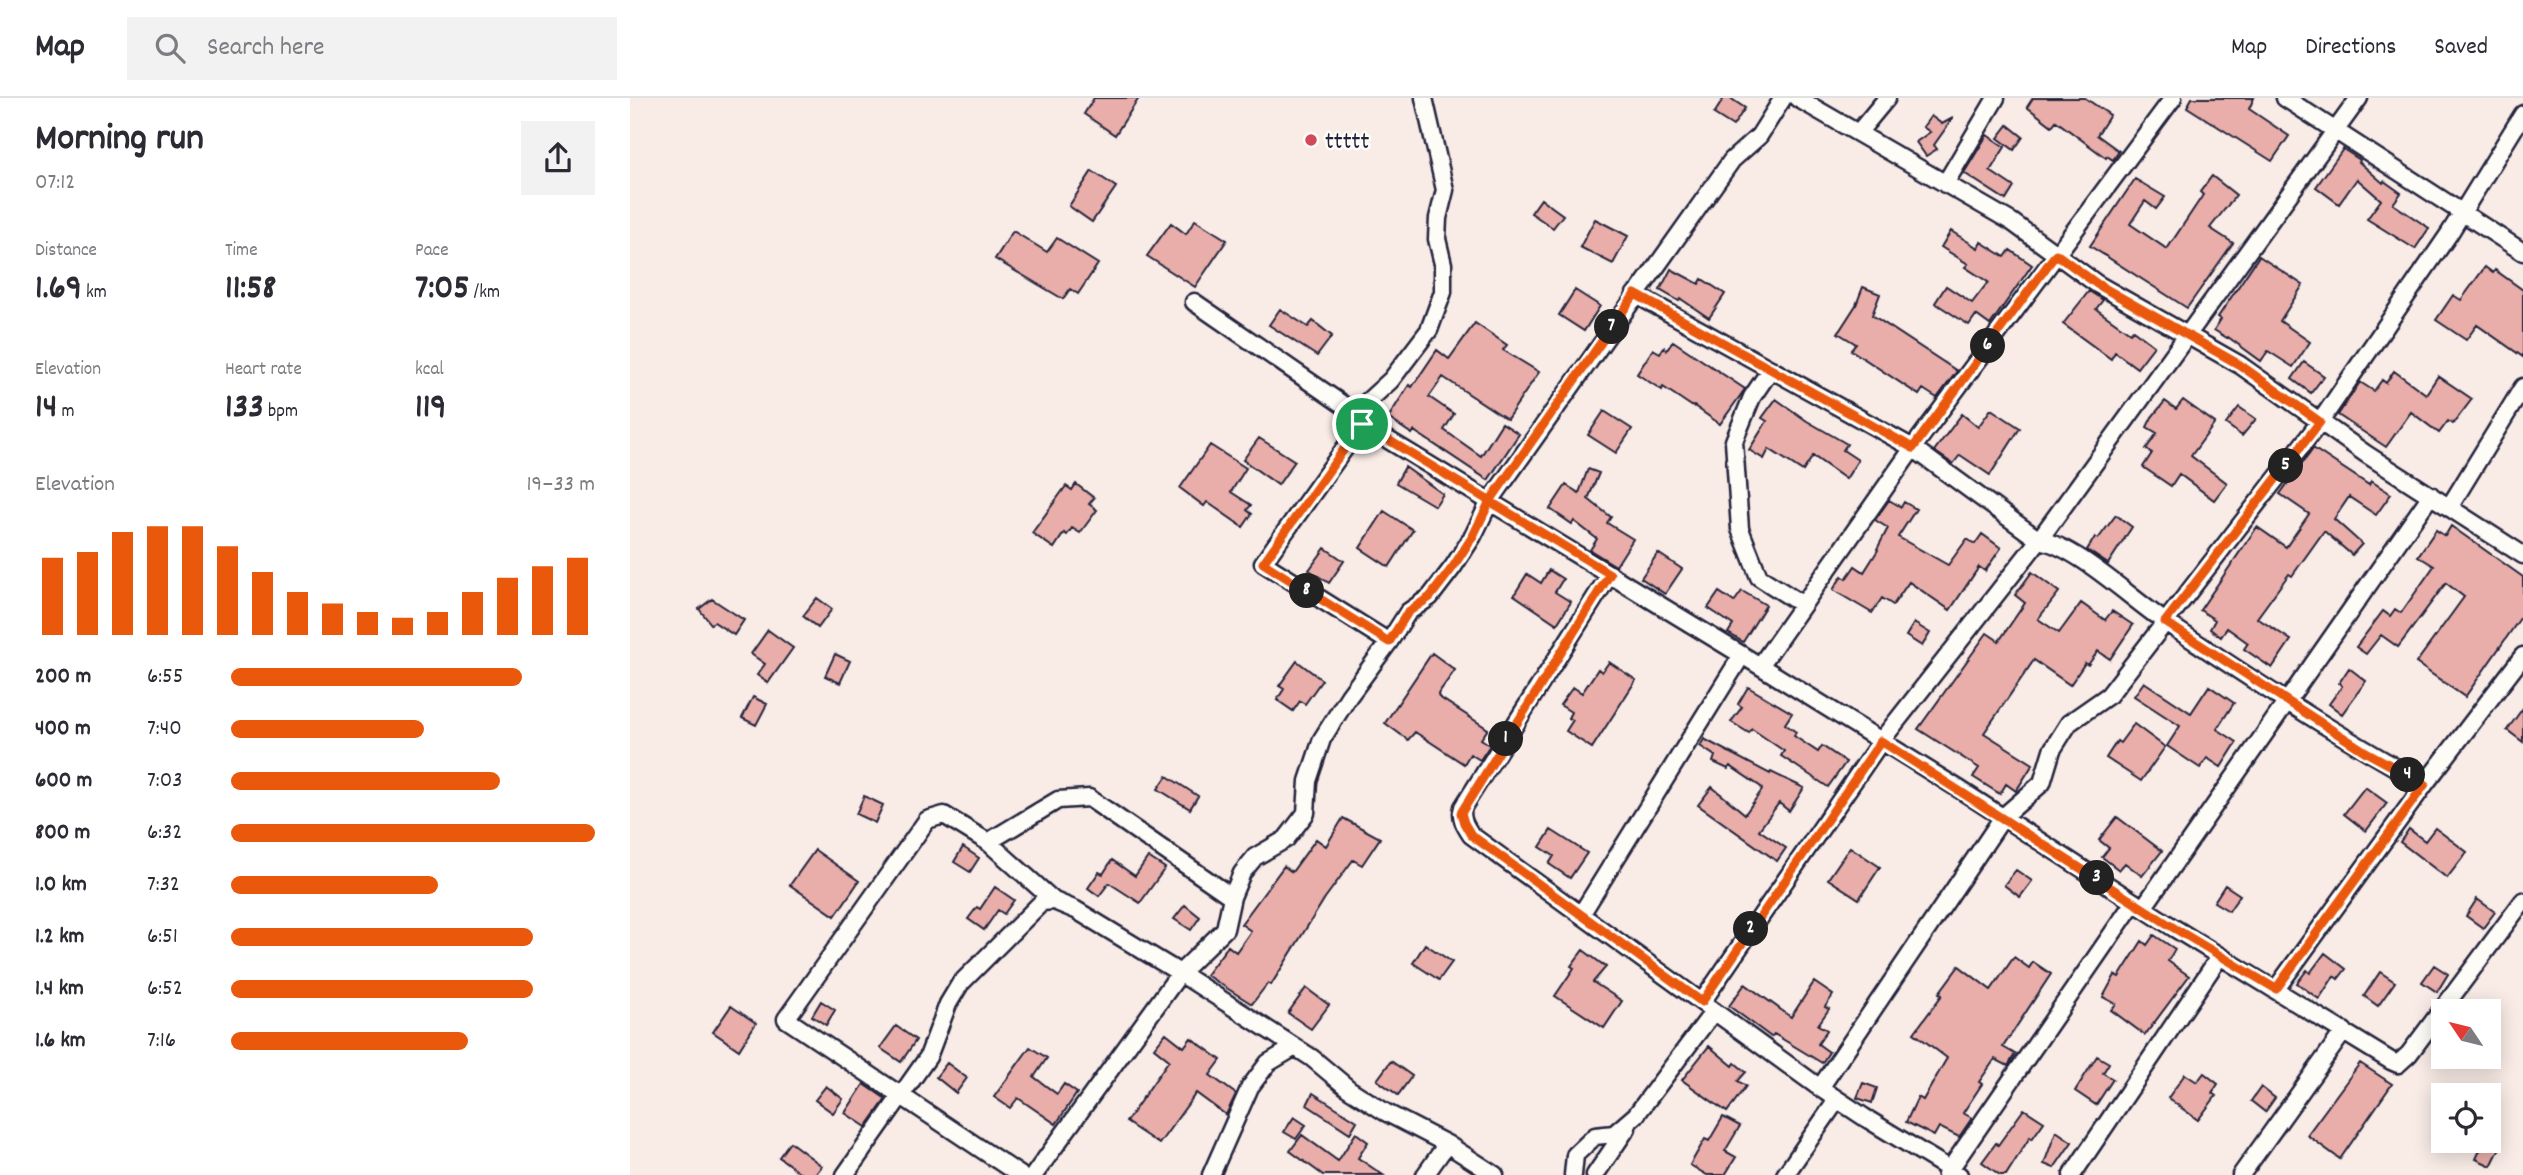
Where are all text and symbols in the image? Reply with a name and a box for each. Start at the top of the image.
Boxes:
search box [127,17,617,80]
text: Map [35,25,85,72]
icon: search [151,29,189,67]
text: Search here [207,30,325,67]
text: Map [2231,31,2267,65]
text: Directions [2305,31,2396,65]
text: Saved [2434,31,2488,65]
text: Morning run [35,113,204,168]
button: share [521,121,595,195]
place label: ttttt [1325,126,1369,160]
marker: ttttt [1303,132,1319,148]
text: 07:12 [35,167,75,200]
text: Distance [35,238,97,265]
text: Time [225,238,258,265]
text: Pace [415,238,449,265]
text: 1.69 [35,265,82,315]
text: 11:58 [225,265,276,315]
text: 7:05 [415,265,470,315]
text: km [82,280,107,307]
text: /km [470,280,500,307]
pin: 7 [1594,310,1630,344]
text: 7 [1608,313,1615,340]
pin: 6 [1970,328,2006,364]
text: 6 [1983,332,1992,359]
text: Elevation [35,357,101,384]
text: Heart rate [225,357,302,384]
text: kcal [415,357,444,384]
text: 14 [35,384,57,434]
text: 133 [225,384,264,434]
text: 119 [415,384,446,434]
pin [1332,394,1392,454]
text: m [57,399,75,426]
text: bpm [264,399,298,426]
icon: arrive [1343,405,1381,443]
pin: 5 [2268,448,2304,484]
text: 5 [2281,452,2290,479]
text: Elevation [35,469,115,502]
text: 19–33 m [527,469,595,502]
pin: 8 [1290,574,1324,608]
text: 8 [1303,577,1310,604]
text: 200 m [35,661,91,694]
text: 6:55 [147,661,183,694]
text: 400 m [35,713,91,746]
text: 7:40 [147,713,182,746]
pin: 1 [1488,722,1524,756]
text: 1 [1503,725,1508,752]
pin: 4 [2390,758,2426,792]
text: 4 [2404,761,2411,788]
text: 600 m [35,765,92,798]
text: 7:03 [147,765,182,798]
text: 800 m [35,817,90,850]
text: 6:32 [147,817,182,850]
pin: 3 [2080,860,2114,896]
text: 3 [2092,864,2101,891]
text: 1.0 km [35,869,87,902]
text: 7:32 [147,869,180,902]
pin: 2 [1734,912,1768,946]
text: 2 [1746,915,1755,942]
text: 1.2 km [35,921,84,954]
text: 6:51 [147,921,178,954]
text: 1.4 km [35,973,84,1006]
text: 6:52 [147,973,183,1006]
north arrow [2431,999,2501,1069]
map controls [2431,999,2501,1153]
text: 1.6 km [35,1025,86,1058]
text: 7:16 [147,1025,176,1058]
button: locate [2431,1083,2501,1153]

